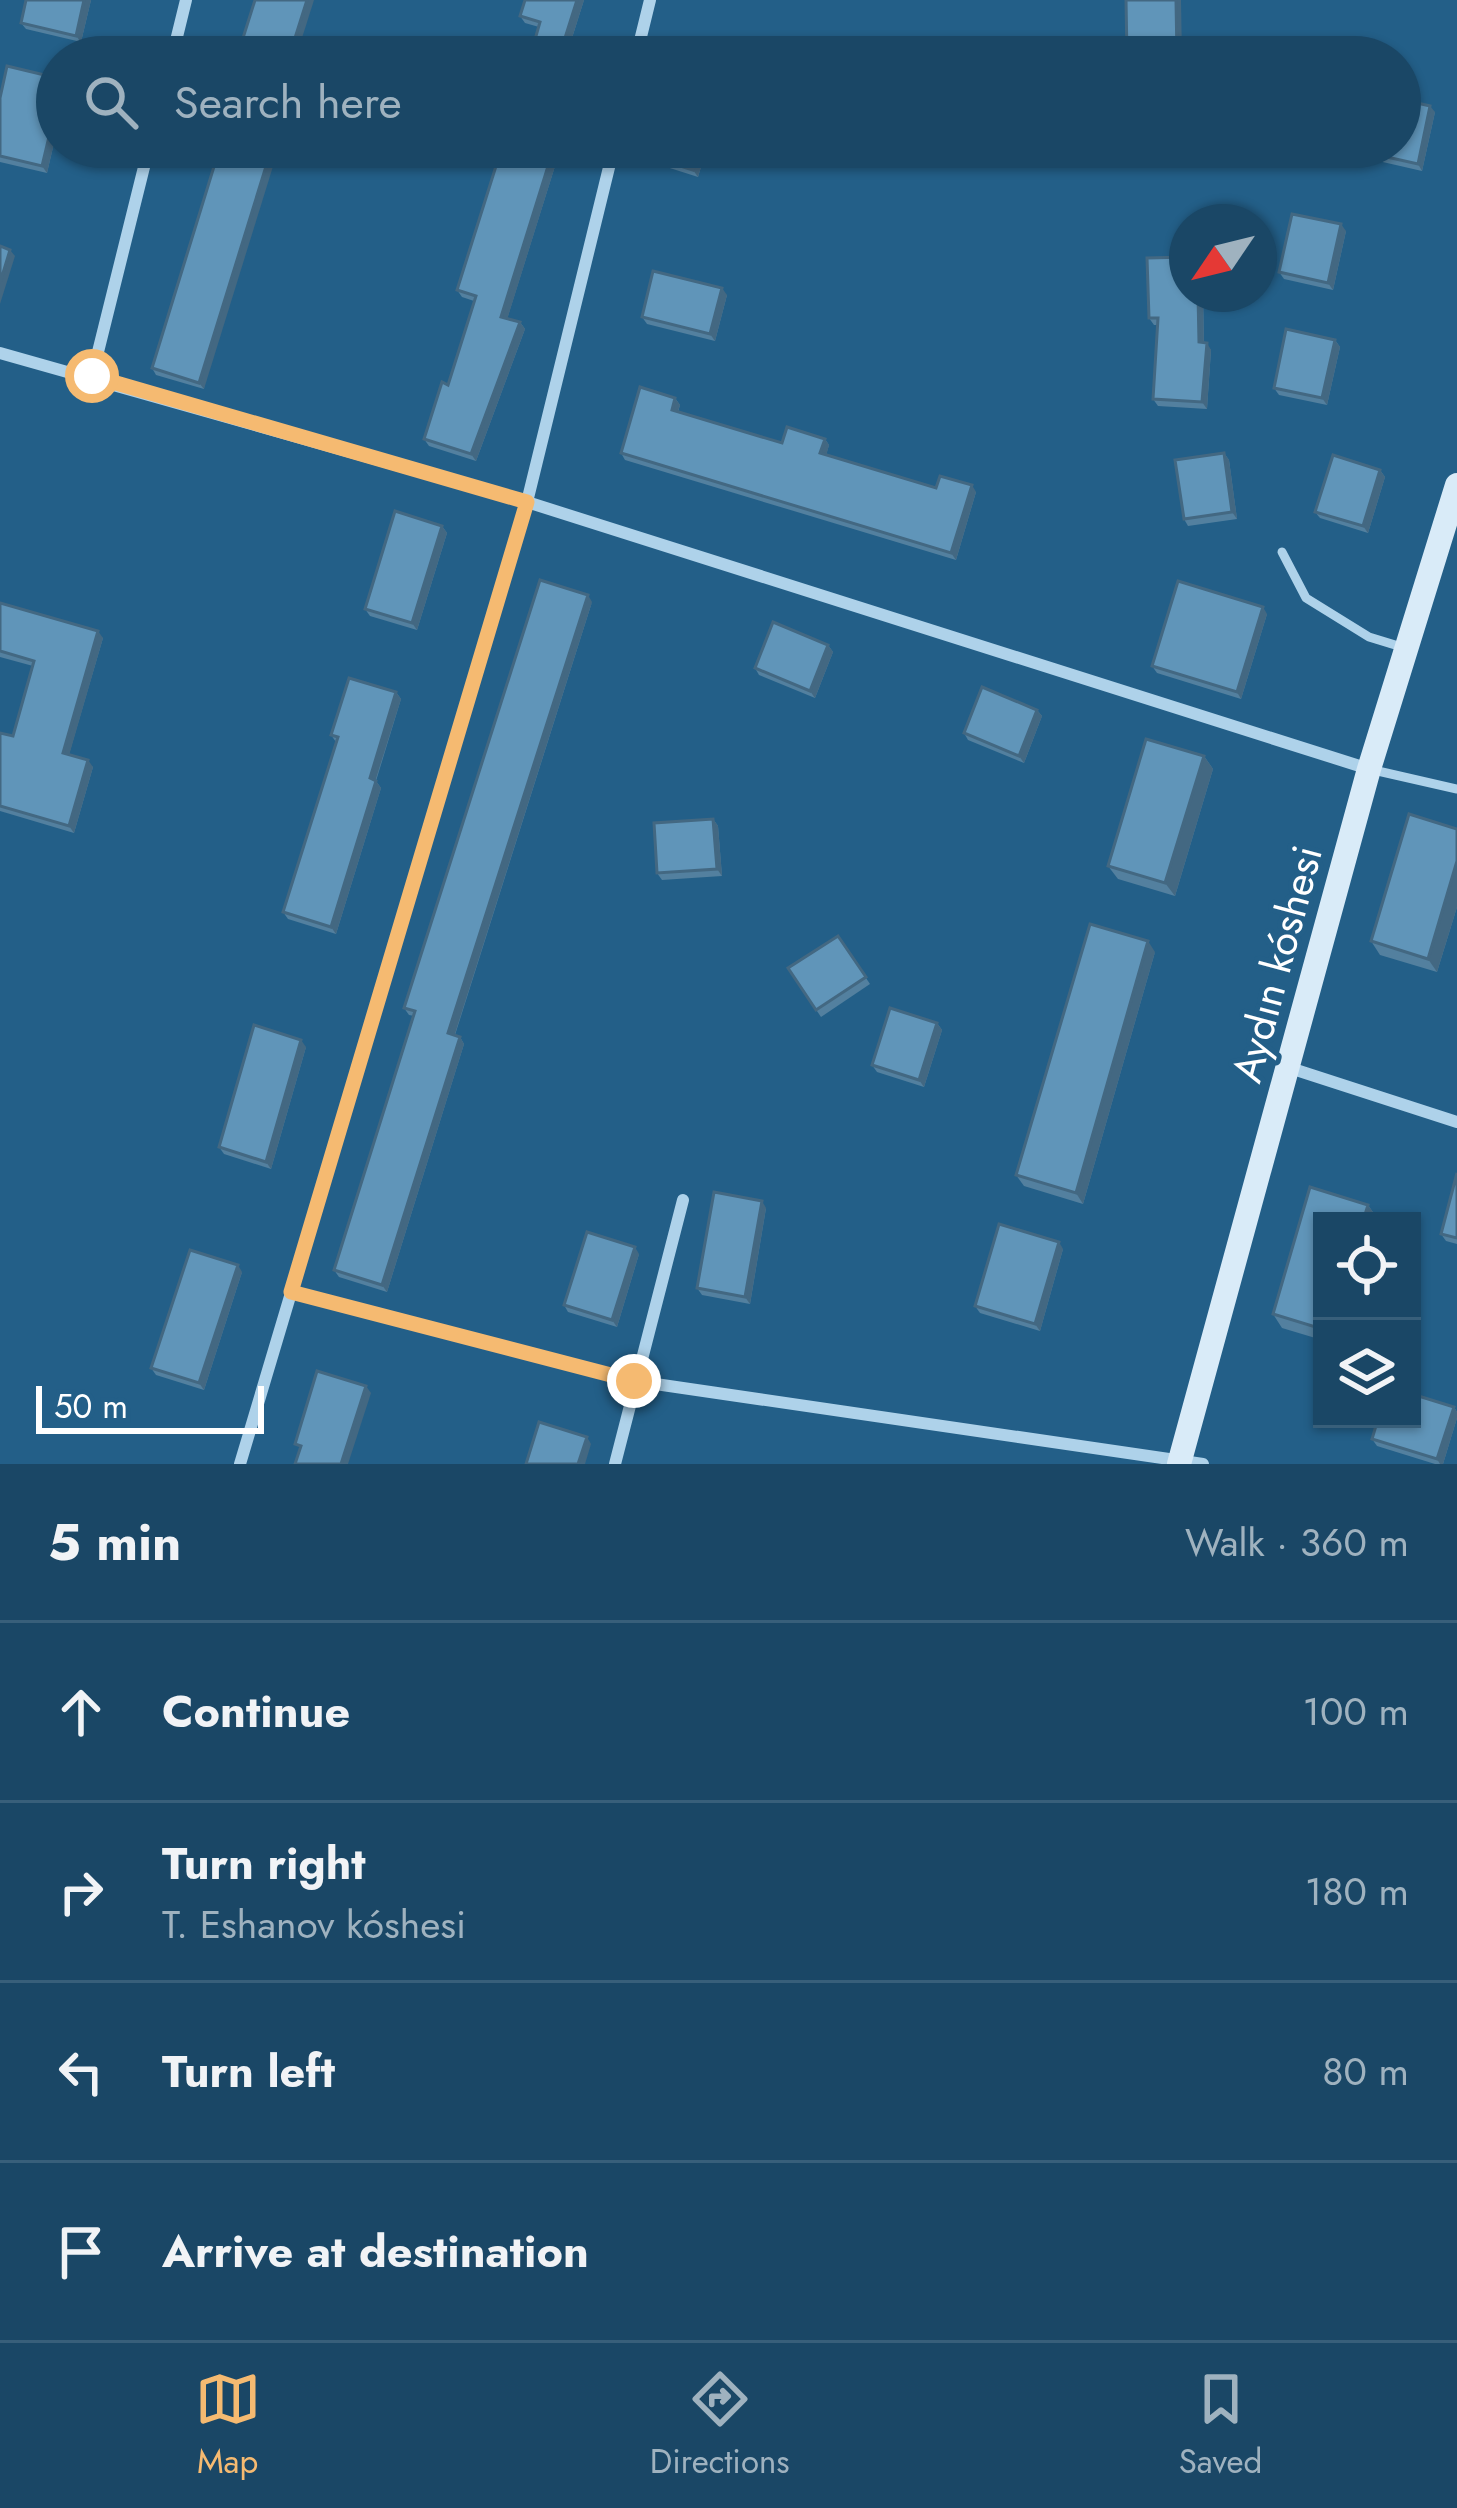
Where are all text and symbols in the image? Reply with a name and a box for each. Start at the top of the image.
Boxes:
search box [36,36,1421,168]
icon: search [78,69,144,135]
text: Search here [174,70,402,135]
north arrow [1169,204,1277,312]
route start [65,349,119,403]
street label: Aydın kóshesi [1216,839,1338,1089]
map controls [1313,1212,1421,1428]
button: locate [1313,1212,1421,1320]
button: layers [1313,1320,1421,1428]
route end [607,1354,661,1408]
scale bar [36,1380,264,1433]
text: 50 m [54,1383,128,1430]
text: 5 min [48,1505,181,1579]
text: Walk · 360 m [1185,1514,1409,1571]
icon: ahead [48,1679,114,1745]
text: Continue [162,1679,350,1744]
text: 100 m [1303,1683,1409,1740]
text: Turn right [162,1831,366,1896]
icon: right [48,1859,114,1925]
text: 180 m [1305,1863,1409,1920]
text: T. Eshanov kóshesi [162,1896,466,1953]
icon: left [48,2039,114,2105]
text: Turn left [162,2039,335,2104]
text: 80 m [1322,2043,1409,2100]
icon: arrive [48,2219,114,2285]
text: Arrive at destination [162,2219,589,2284]
tab: Map [195,2366,261,2485]
tab: Directions [650,2366,790,2485]
tab: Saved [1179,2366,1262,2485]

